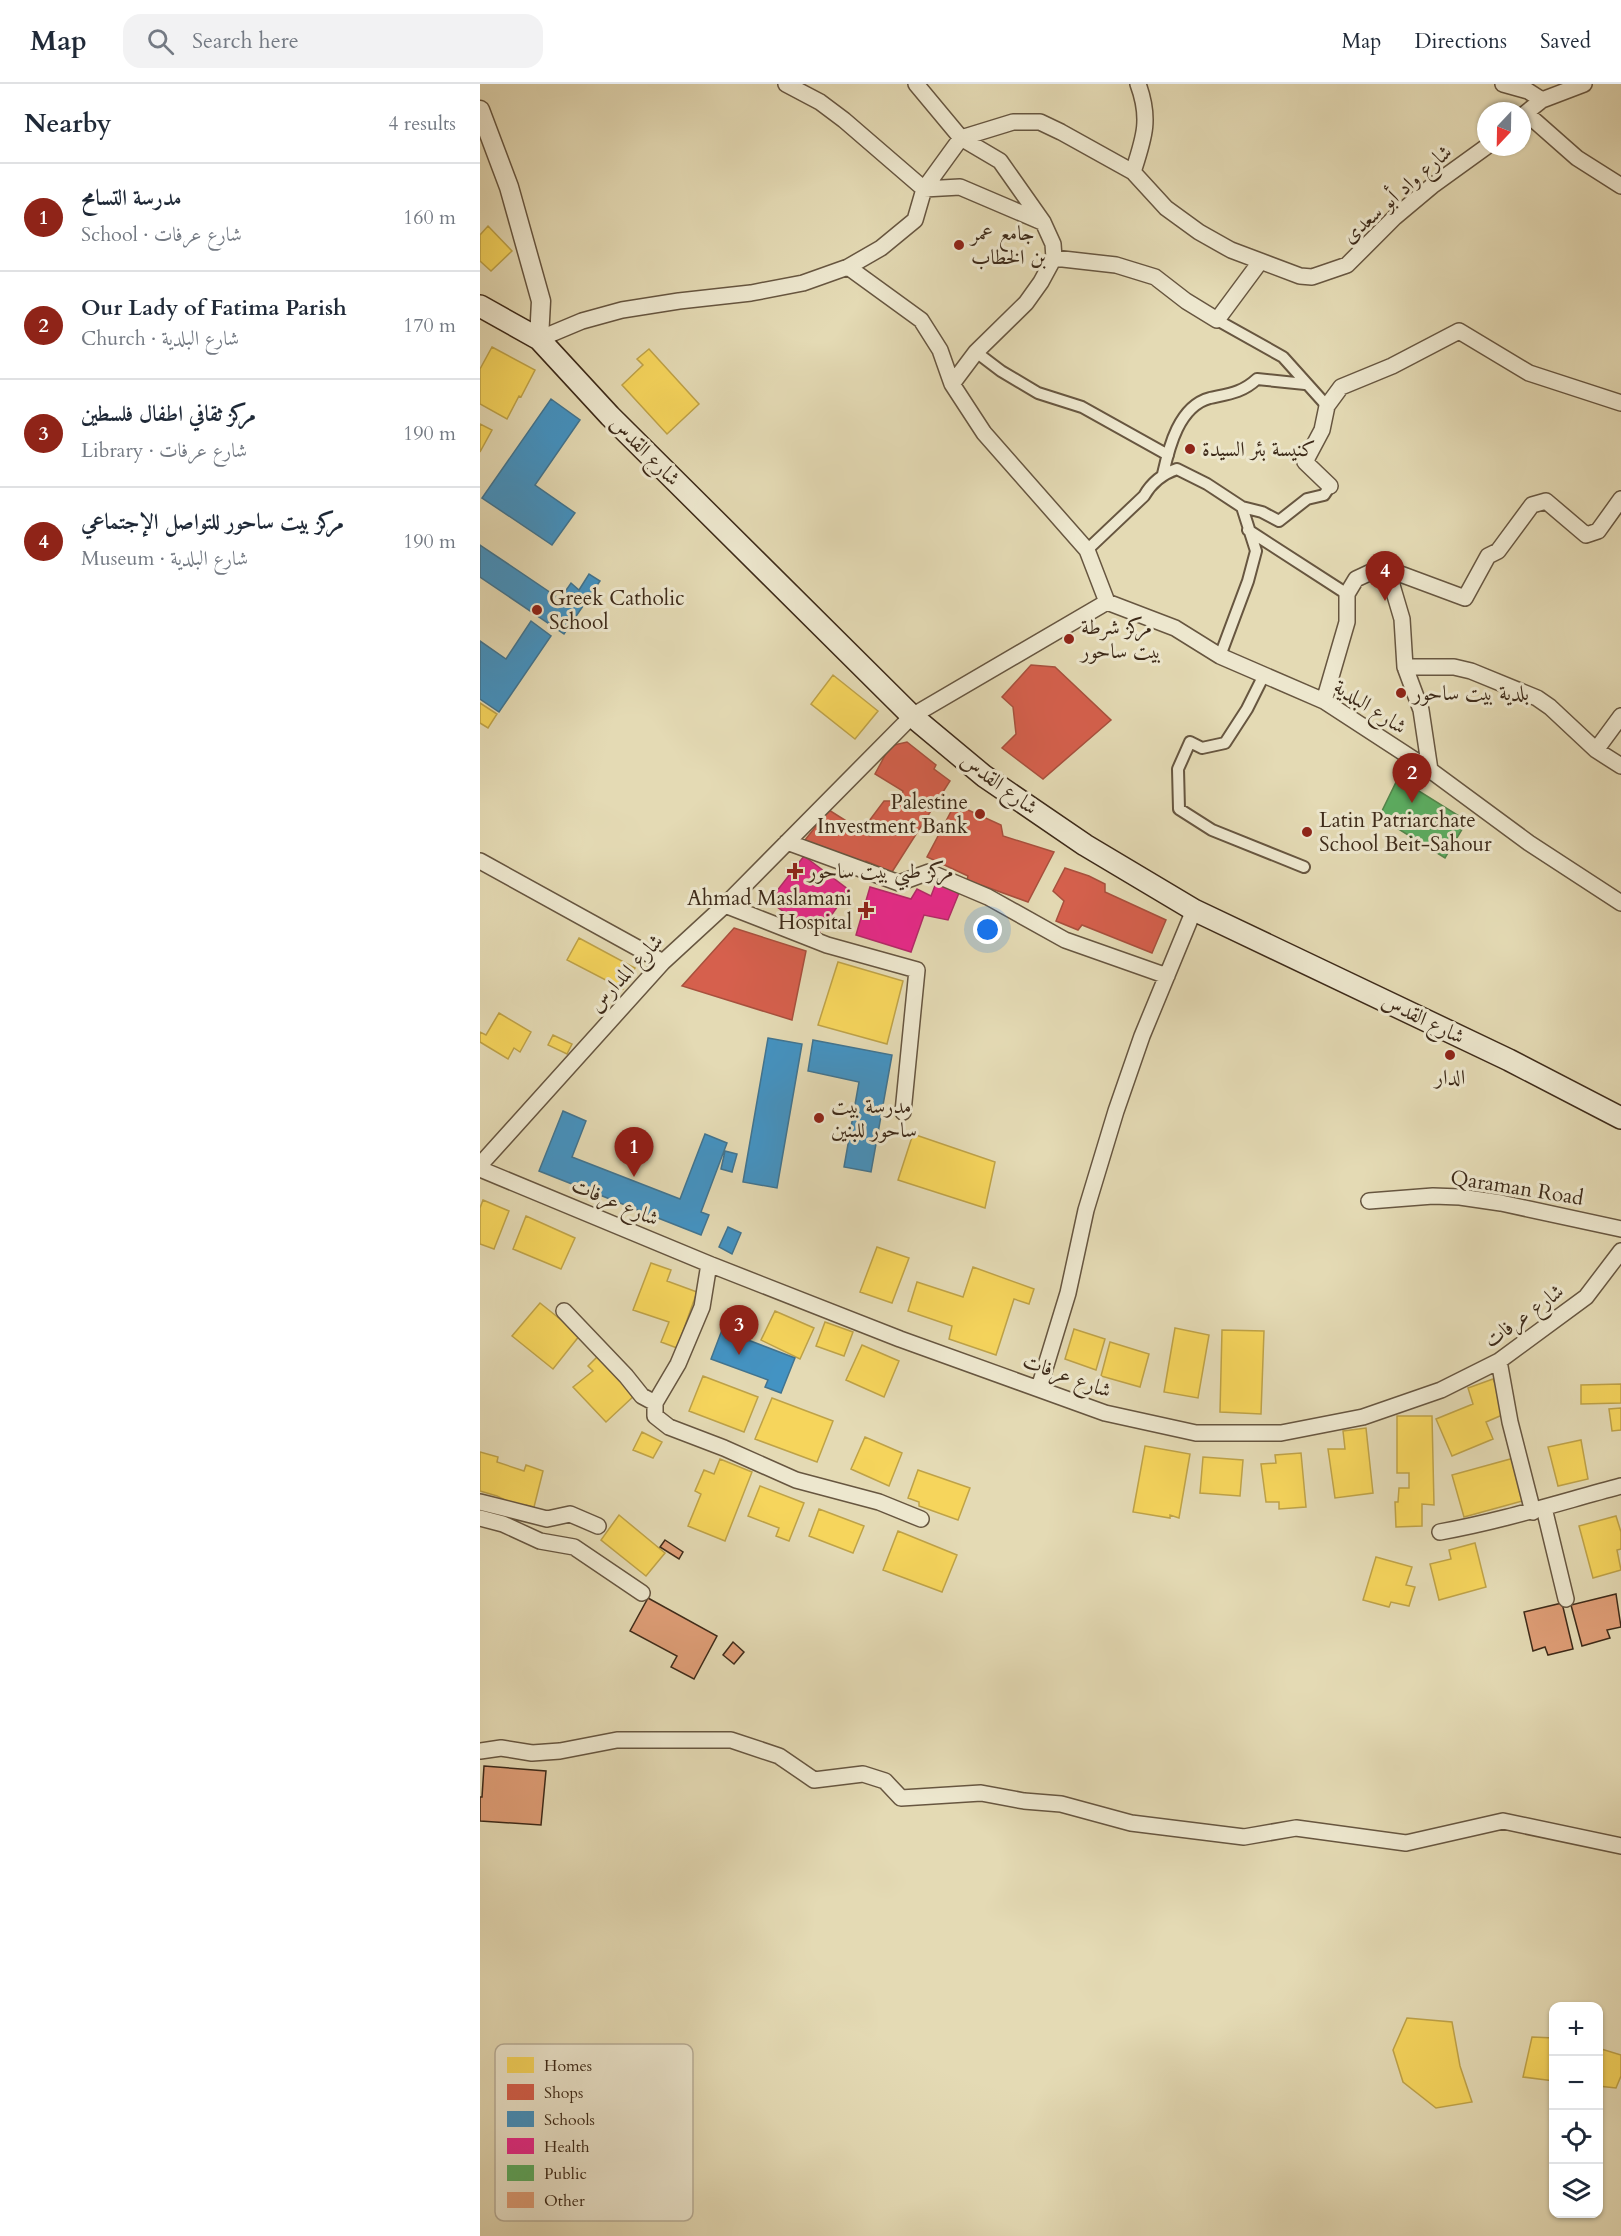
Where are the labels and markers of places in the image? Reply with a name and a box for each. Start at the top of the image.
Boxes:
place label: جامع عمر بن الخطاب [969,219,1046,272]
marker: جامع عمر بن الخطاب [952,238,966,252]
place label: كنيسة بئر السيدة [1202,435,1316,464]
marker: كنيسة بئر السيدة [1183,442,1197,456]
pin: 4 [1366,552,1404,601]
place label: Greek Catholic School [549,584,685,637]
marker: Greek Catholic School [530,603,544,617]
place label: مركز شرطة بيت ساحور [1079,613,1161,666]
marker: مركز شرطة بيت ساحور [1062,632,1076,646]
place label: بلدية بيت ساحور [1411,679,1529,708]
marker: بلدية بيت ساحور [1394,686,1408,700]
pin: 2 [1392,754,1432,803]
place label: Palestine Investment Bank [817,788,969,841]
place label: Latin Patriarchate School Beit-Sahour [1319,806,1492,859]
marker: Palestine Investment Bank [973,807,987,821]
marker: Latin Patriarchate School Beit-Sahour [1300,825,1314,839]
place label: مركز طبي بيت ساحور [806,857,953,891]
marker: مركز طبي بيت ساحور [786,862,804,880]
place label: Ahmad Maslamani Hospital [687,884,852,937]
marker: Ahmad Maslamani Hospital [857,901,875,919]
marker: الدار [1443,1048,1457,1062]
place label: الدار [1433,1063,1465,1092]
place label: مدرسة بيت ساحور للبنين [831,1092,917,1145]
marker: مدرسة بيت ساحور للبنين [812,1111,826,1125]
pin: 1 [614,1128,654,1177]
pin: 3 [720,1306,758,1355]

